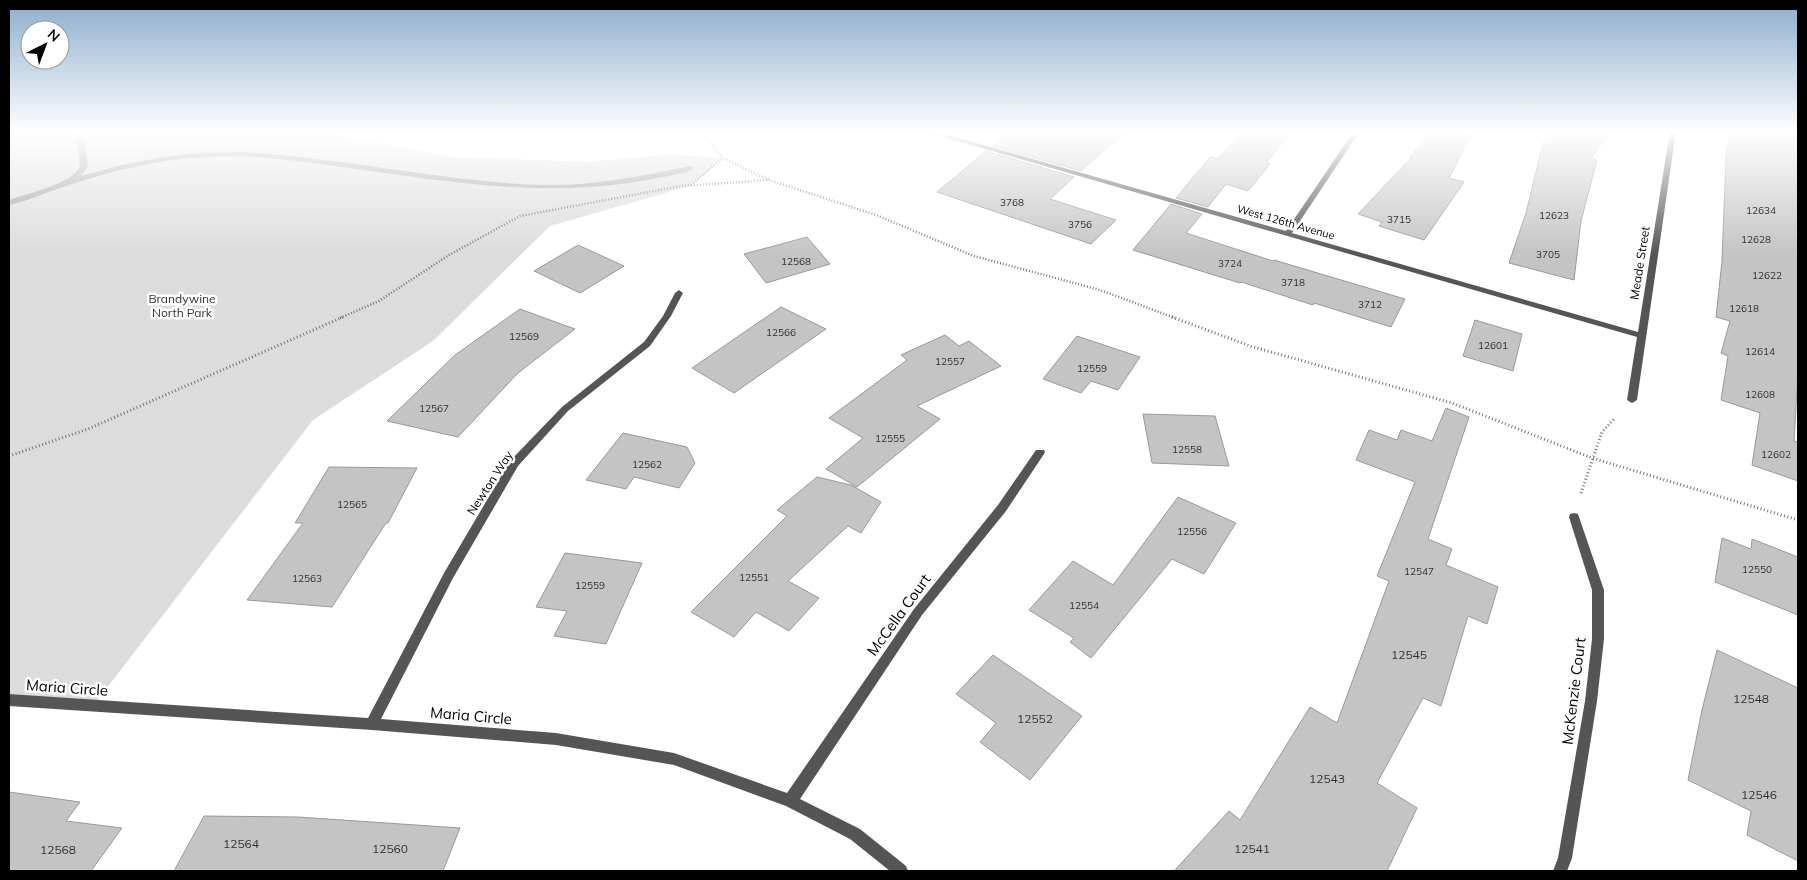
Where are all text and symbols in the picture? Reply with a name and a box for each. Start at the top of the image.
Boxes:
north arrow [20,20,70,70]
text: N [44,25,64,46]
house number: 3768 [1000,196,1024,209]
street label: West 126th Avenue [1236,201,1336,243]
house number: 12634 [1746,204,1776,217]
house number: 12623 [1539,209,1569,222]
house number: 3715 [1387,213,1411,226]
house number: 3756 [1068,218,1092,231]
street label: Meade Street [1626,225,1653,301]
house number: 12628 [1741,233,1771,246]
house number: 3705 [1536,248,1560,261]
house number: 12568 [781,255,811,268]
house number: 3724 [1218,257,1242,270]
house number: 12622 [1752,269,1782,282]
house number: 3718 [1281,276,1305,289]
park label: Brandywine North Park [148,291,216,320]
house number: 3712 [1358,298,1382,311]
house number: 12618 [1729,302,1759,315]
house number: 12566 [766,326,796,339]
house number: 12569 [509,330,539,343]
house number: 12601 [1478,339,1508,352]
house number: 12614 [1745,345,1775,358]
house number: 12557 [935,355,965,368]
house number: 12559 [1077,362,1107,375]
house number: 12608 [1745,388,1775,401]
house number: 12567 [419,402,449,415]
house number: 12555 [875,432,905,445]
house number: 12558 [1172,443,1202,456]
street label: Newton Way [463,447,516,518]
house number: 12602 [1761,448,1791,461]
house number: 12562 [632,458,662,471]
house number: 12565 [337,498,367,511]
house number: 12556 [1177,525,1207,538]
house number: 12550 [1742,563,1772,576]
house number: 12547 [1404,565,1434,578]
street label: McCella Court [863,570,935,659]
house number: 12551 [739,571,769,584]
house number: 12563 [292,572,322,585]
house number: 12559 [575,579,605,592]
house number: 12554 [1069,599,1099,612]
street label: McKenzie Court [1557,636,1590,746]
house number: 12545 [1391,647,1427,662]
street label: Maria Circle [25,675,109,700]
house number: 12548 [1733,691,1769,706]
street label: Maria Circle [429,702,513,729]
house number: 12552 [1017,711,1053,726]
house number: 12543 [1309,771,1345,786]
house number: 12546 [1741,787,1777,802]
house number: 12564 [223,836,259,851]
house number: 12560 [372,841,408,856]
house number: 12541 [1234,841,1270,856]
house number: 12568 [40,842,76,857]

